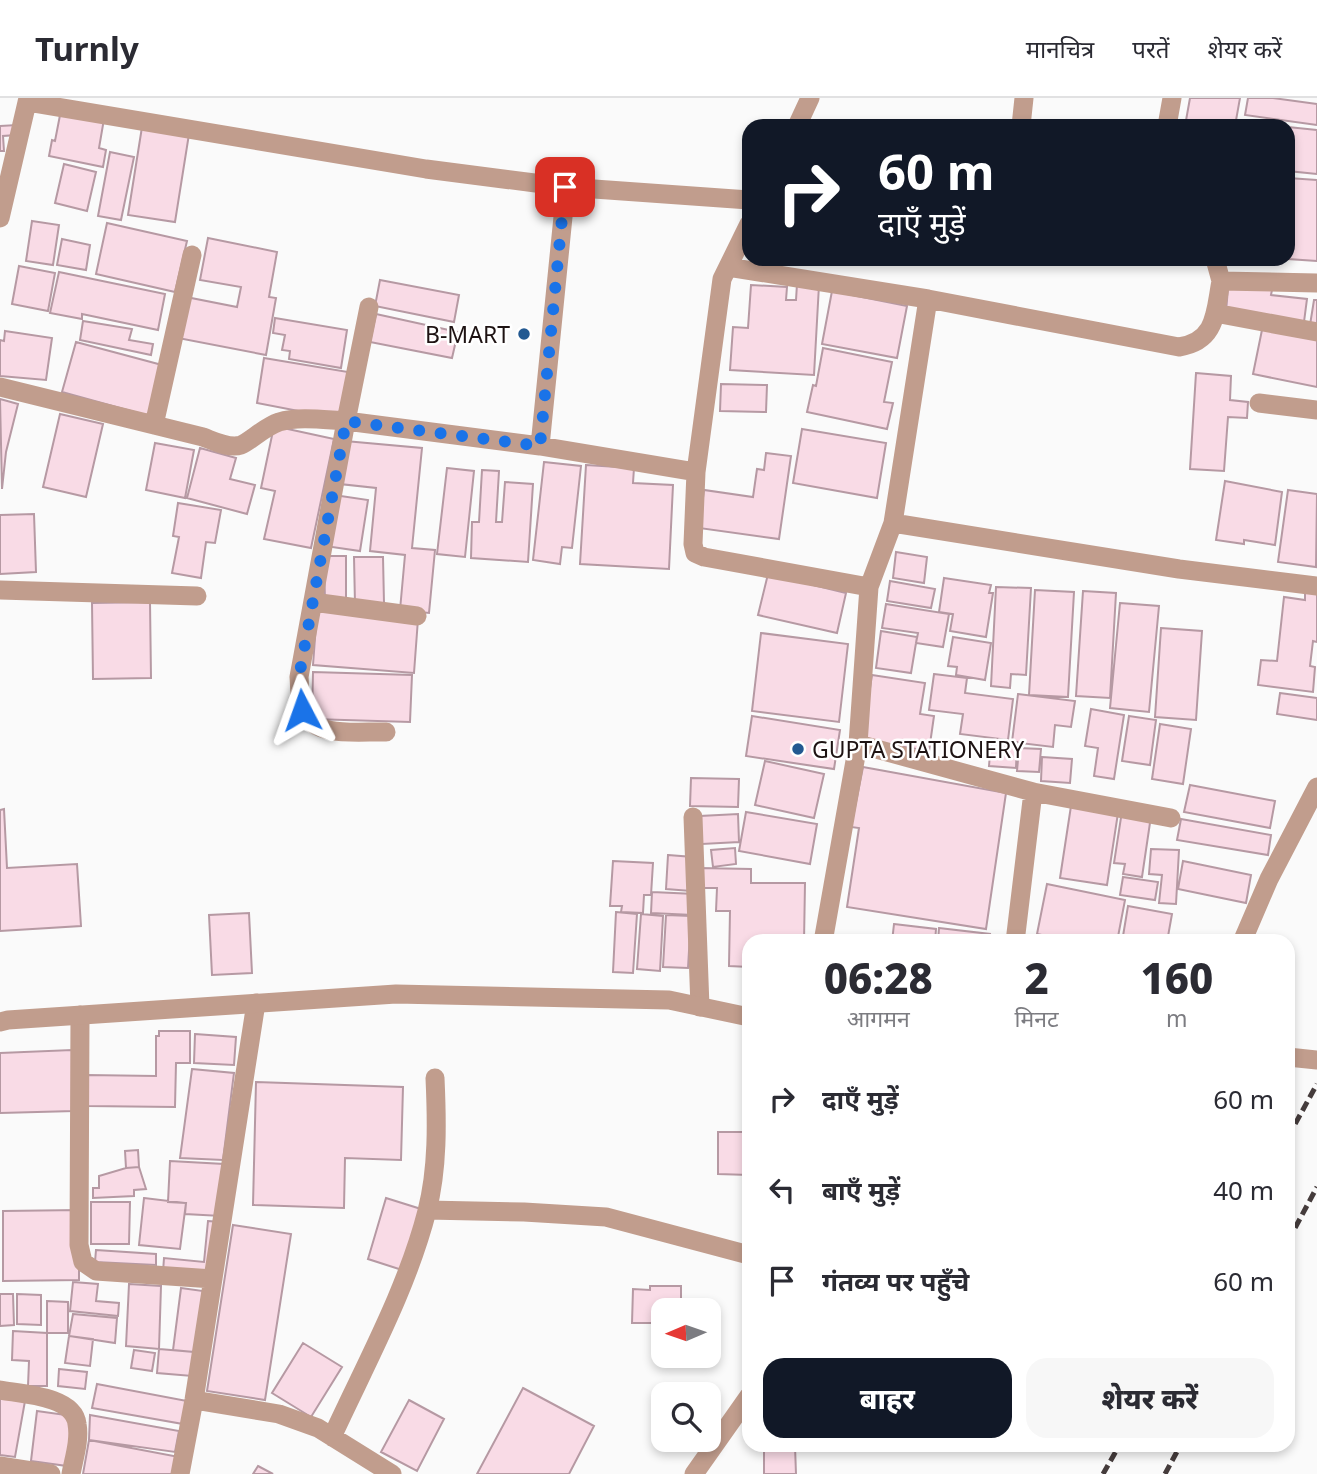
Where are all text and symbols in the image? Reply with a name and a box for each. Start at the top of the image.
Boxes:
text: Turnly [35,26,139,71]
text: मानचित्र [1026,32,1094,65]
text: परतें [1132,32,1169,65]
text: शेयर करें [1207,32,1282,65]
text: 60 m [878,138,995,204]
icon: right [763,147,854,238]
pin [535,157,595,217]
icon: arrive [546,168,584,206]
text: दाएँ मुड़ें [878,201,966,244]
place label: B-MART [425,318,510,350]
marker: B-MART [516,326,532,342]
position arrow [265,673,339,747]
place label: GUPTA STATIONERY [812,733,1025,765]
marker: GUPTA STATIONERY [790,741,806,757]
text: 06:28 [824,949,933,1006]
text: 2 [1024,949,1049,1006]
text: 160 [1140,949,1213,1006]
text: आगमन [847,1002,910,1034]
text: मिनट [1015,1002,1059,1034]
text: m [1166,1002,1188,1034]
icon: right [763,1080,801,1118]
text: दाएँ मुड़ें [822,1081,899,1117]
text: 60 m [1213,1081,1274,1117]
icon: left [763,1171,801,1209]
text: बाएँ मुड़ें [822,1172,900,1208]
text: 40 m [1213,1172,1274,1208]
icon: arrive [763,1262,801,1300]
text: गंतव्य पर पहुँचे [822,1263,969,1299]
text: 60 m [1213,1263,1274,1299]
north arrow [651,1298,721,1368]
map controls [651,1298,721,1452]
button: बाहर [763,1358,1012,1438]
button: शेयर करें [1026,1358,1274,1438]
button: search [651,1382,721,1452]

